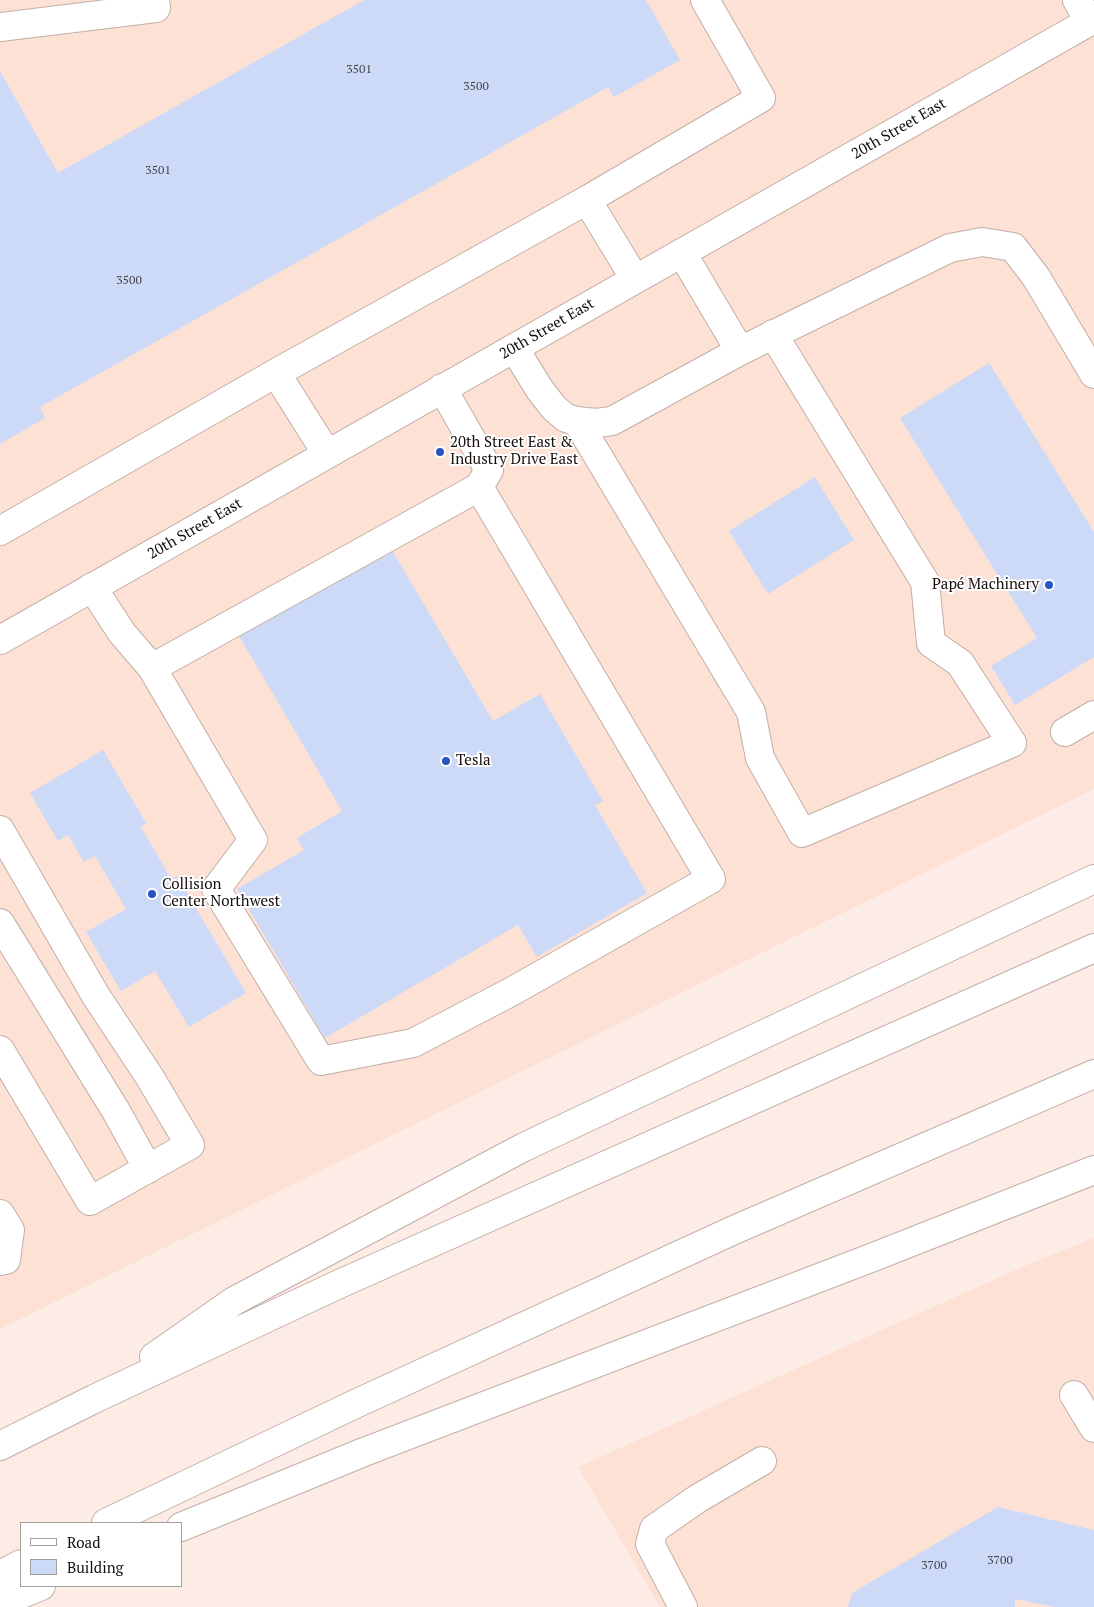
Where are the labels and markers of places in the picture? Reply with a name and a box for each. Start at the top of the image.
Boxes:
place label: 20th Street East & Industry Drive East [450,434,578,469]
marker: 20th Street East & Industry Drive East [434,446,446,458]
place label: Papé Machinery [932,576,1039,594]
marker: Papé Machinery [1043,579,1055,591]
place label: Tesla [456,752,490,770]
marker: Tesla [440,755,452,767]
place label: Collision Center Northwest [162,876,280,911]
marker: Collision Center Northwest [146,888,158,900]

